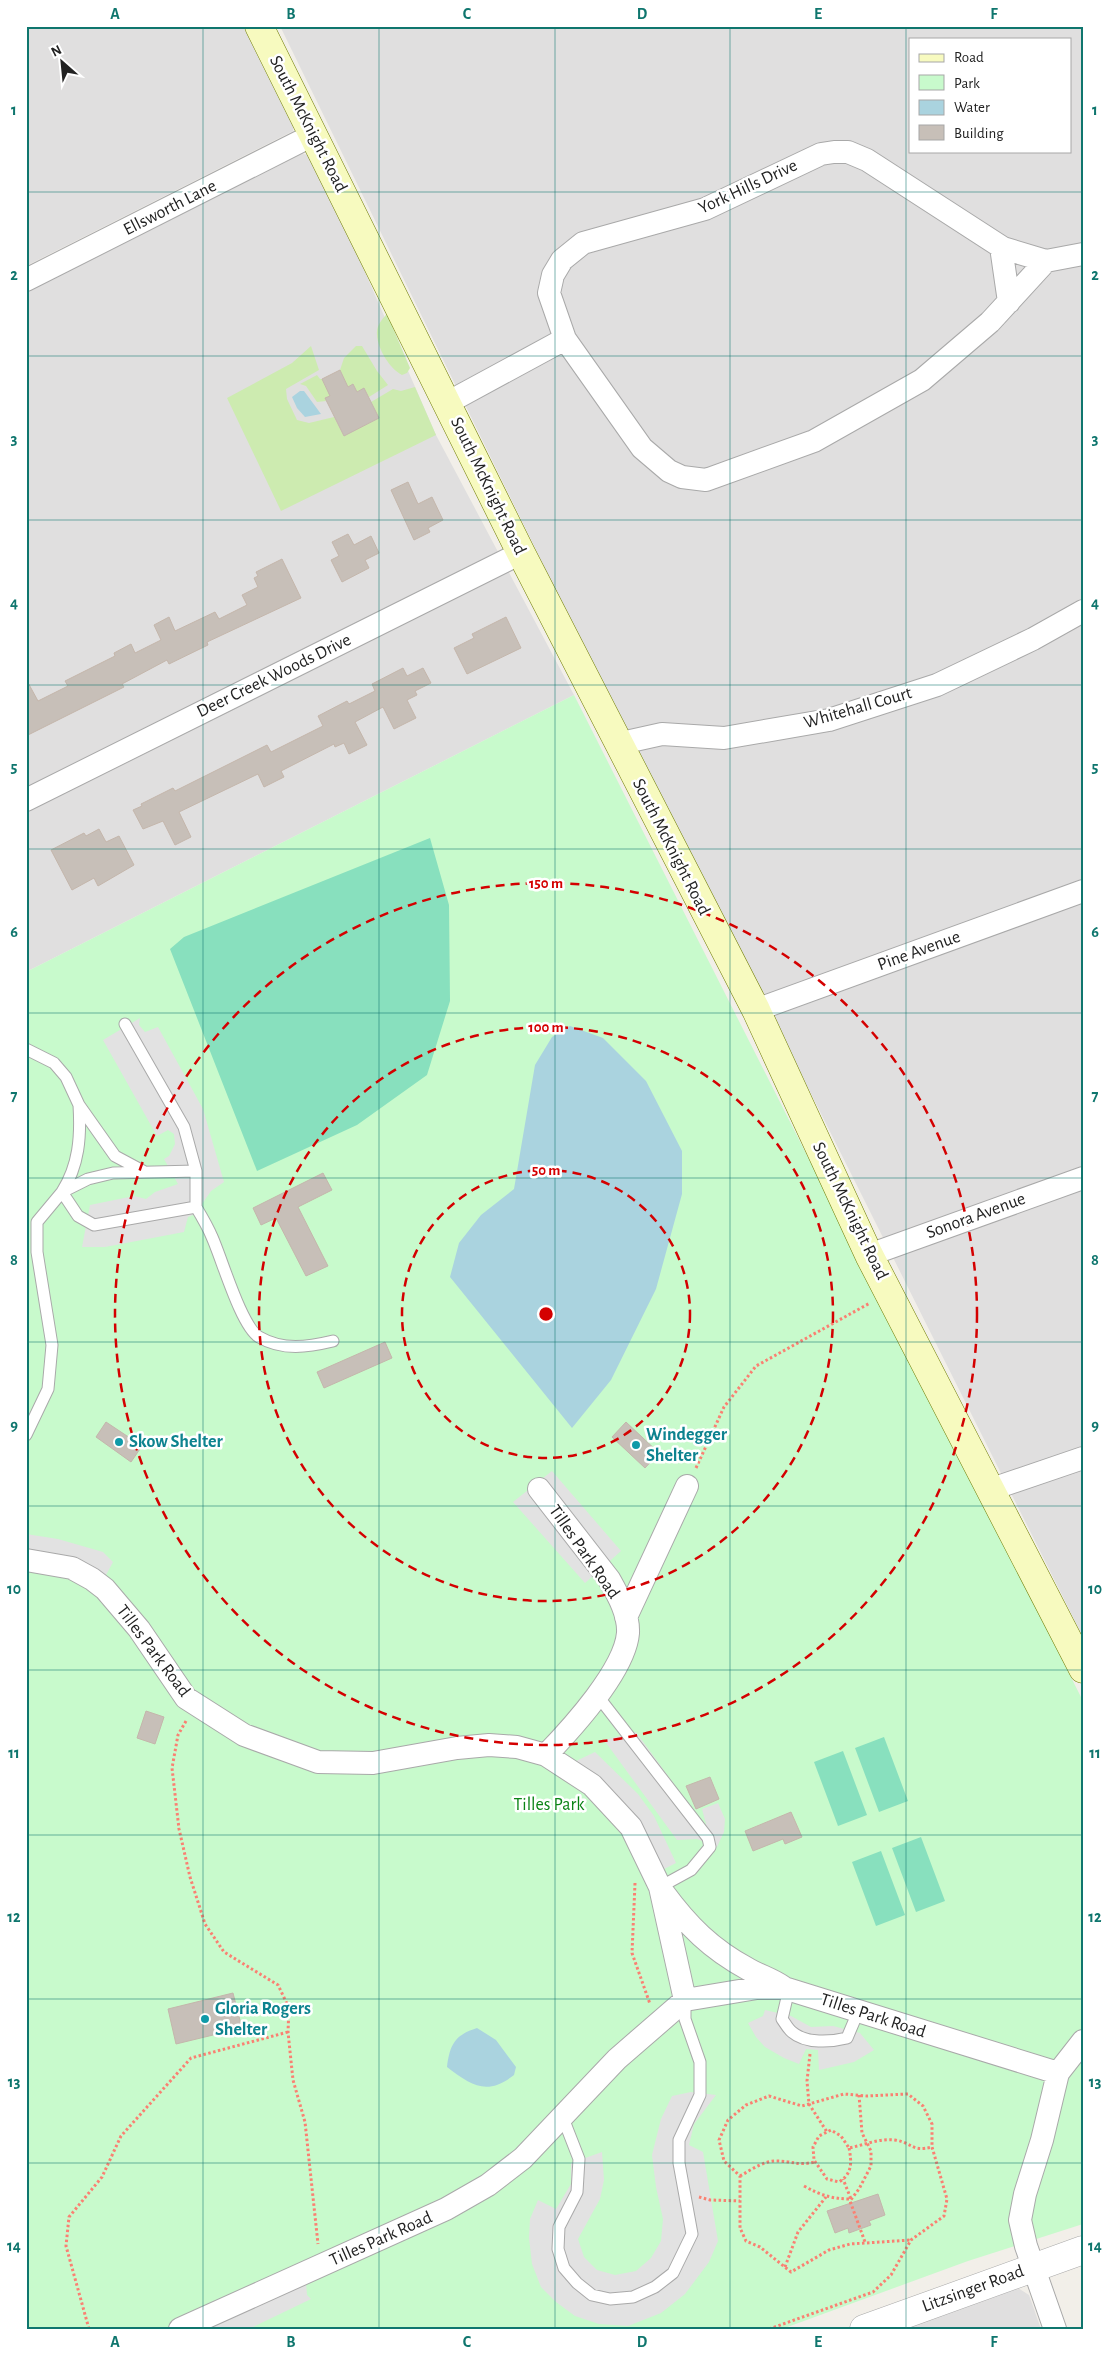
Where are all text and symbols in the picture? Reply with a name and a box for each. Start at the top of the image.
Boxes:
text: A [110,6,120,22]
text: B [286,6,296,22]
text: C [463,6,472,22]
text: D [637,6,648,22]
text: E [814,6,822,22]
text: F [990,6,998,22]
north arrow [38,38,88,88]
legend [909,38,1072,152]
text: N [49,43,64,60]
text: Road [954,50,984,65]
street label: South McKnight Road [266,53,350,195]
text: Park [954,76,980,91]
text: Water [954,100,990,115]
text: 1 [11,102,17,118]
text: 1 [1092,102,1098,118]
text: Building [954,126,1004,141]
street label: York Hills Drive [696,156,800,218]
street label: Ellsworth Lane [121,177,219,239]
text: 2 [10,267,18,283]
text: 2 [1091,267,1099,283]
street label: South McKnight Road [447,414,529,558]
text: 3 [11,431,18,447]
text: 3 [1092,431,1099,447]
text: 4 [10,595,18,611]
text: 4 [1091,595,1099,611]
street label: Deer Creek Woods Drive [194,631,354,721]
street label: Whitehall Court [802,684,914,732]
text: 5 [11,759,18,775]
text: 5 [1092,759,1099,775]
street label: South McKnight Road [629,776,713,918]
text: 150 m [529,876,563,891]
text: 6 [10,924,18,940]
text: 6 [1091,924,1099,940]
street label: Pine Avenue [875,928,963,974]
text: 100 m [528,1020,564,1035]
text: 7 [11,1088,18,1104]
text: 7 [1092,1088,1099,1104]
street label: South McKnight Road [809,1139,891,1283]
text: 50 m [532,1163,560,1178]
street label: Sonora Avenue [924,1190,1028,1242]
text: 8 [10,1252,18,1268]
text: 8 [1091,1252,1099,1268]
centre of rings [537,1305,555,1323]
text: 9 [10,1417,18,1433]
text: 9 [1091,1417,1099,1433]
place label: Windegger Shelter [646,1426,728,1465]
place label: Skow Shelter [129,1433,223,1451]
marker: Skow Shelter [113,1436,125,1448]
marker: Windegger Shelter [630,1439,642,1451]
street label: Tilles Park Road [545,1502,623,1602]
text: 10 [7,1581,21,1597]
text: 10 [1088,1581,1102,1597]
street label: Tilles Park Road [113,1602,193,1700]
text: 11 [8,1745,20,1761]
text: 11 [1089,1745,1101,1761]
park label: Tilles Park [513,1796,585,1814]
text: 12 [7,1909,21,1925]
text: 12 [1088,1909,1102,1925]
street label: Tilles Park Road [818,1990,928,2042]
place label: Gloria Rogers Shelter [215,2000,311,2039]
marker: Gloria Rogers Shelter [199,2013,211,2025]
text: 13 [8,2074,20,2090]
text: 13 [1089,2074,1101,2090]
street label: Tilles Park Road [327,2208,435,2270]
text: 14 [7,2238,21,2254]
text: 14 [1088,2238,1102,2254]
street label: Litzsinger Road [920,2262,1026,2316]
text: A [110,2334,120,2350]
text: B [286,2334,296,2350]
text: C [463,2334,472,2350]
text: D [637,2334,648,2350]
text: E [814,2334,822,2350]
text: F [990,2334,998,2350]

